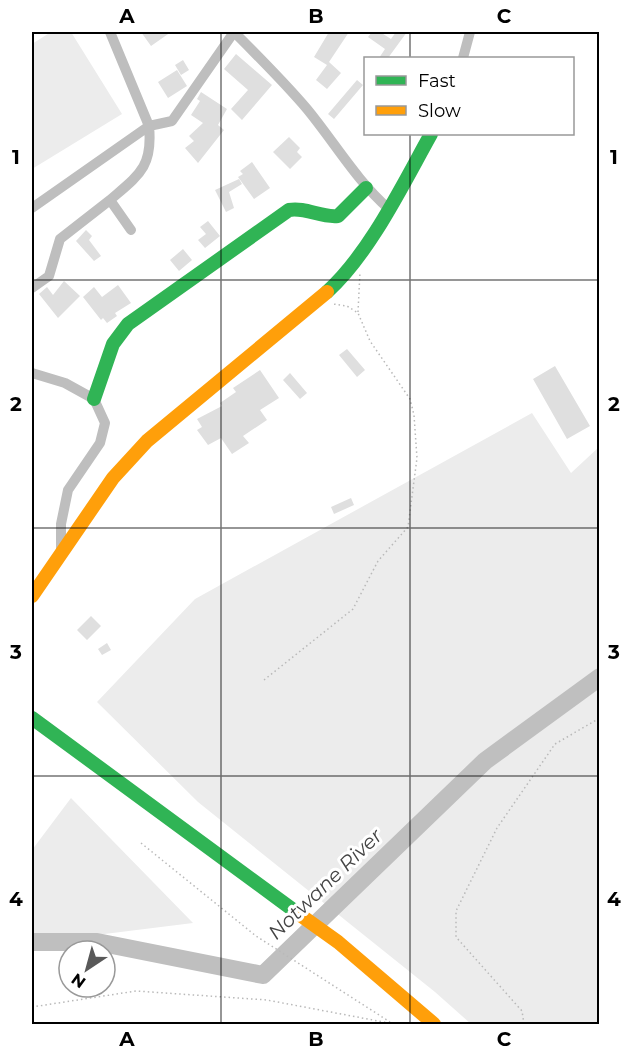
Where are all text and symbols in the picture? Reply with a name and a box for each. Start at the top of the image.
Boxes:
text: A [118,4,135,28]
text: B [308,4,324,28]
text: C [497,4,512,28]
legend [364,57,574,135]
text: Fast [418,70,456,92]
text: Slow [418,100,461,122]
text: 1 [12,145,20,169]
text: 1 [610,145,618,169]
text: 2 [10,392,22,416]
text: 2 [608,392,620,416]
text: 3 [9,640,22,664]
text: 3 [607,640,620,664]
water label: Notwane River [263,823,388,944]
text: 4 [9,887,23,911]
text: 4 [607,887,621,911]
north arrow [57,939,117,999]
text: N [68,969,89,992]
text: A [118,1027,135,1051]
text: B [308,1027,324,1051]
text: C [497,1027,512,1051]

